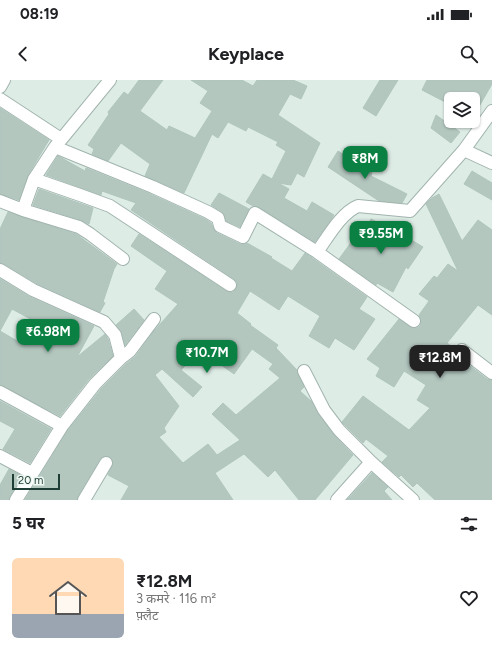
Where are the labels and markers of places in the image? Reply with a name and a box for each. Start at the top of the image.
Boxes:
pin: ₹8M [346,146,384,180]
pin: ₹9.55M [348,221,414,255]
pin: ₹6.98M [15,319,81,353]
pin: ₹10.7M [174,340,240,374]
pin: ₹12.8M [407,345,473,379]

